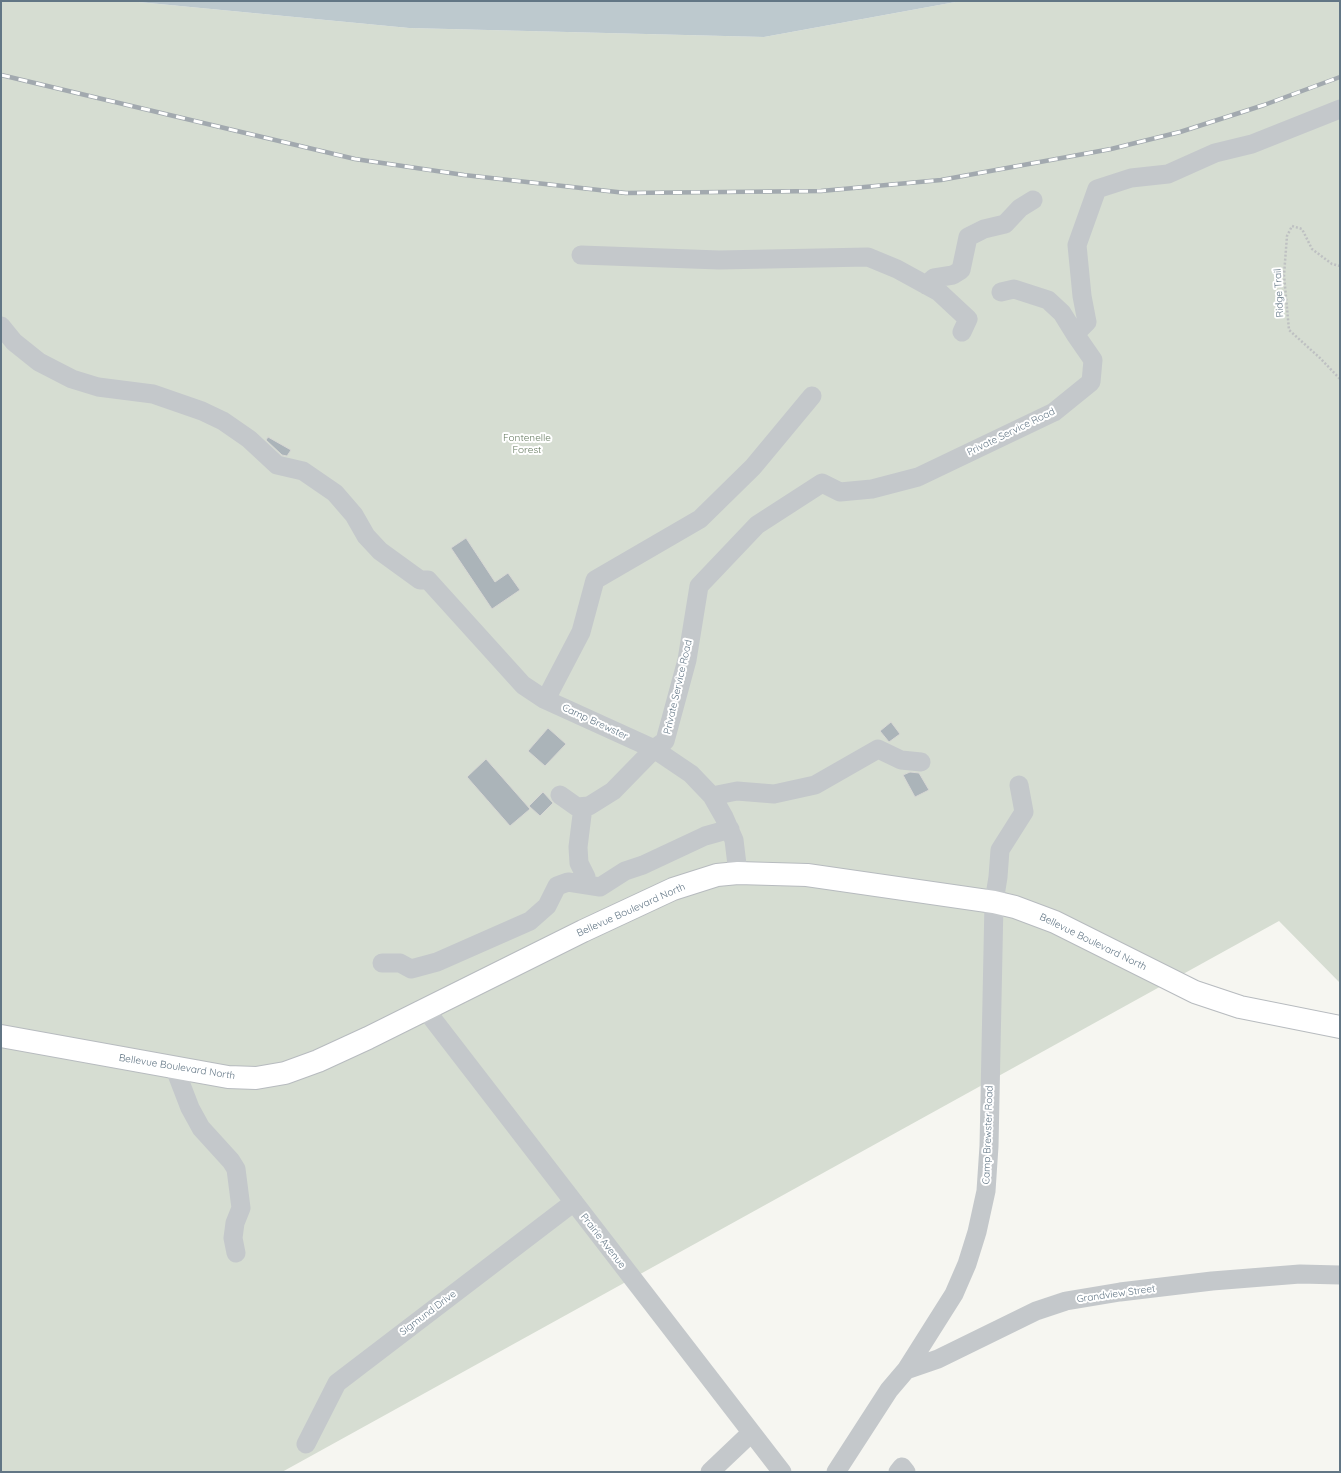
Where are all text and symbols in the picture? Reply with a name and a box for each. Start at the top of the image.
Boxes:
street label: Ridge Trail [1272,268,1286,318]
street label: Private Service Road [965,405,1057,459]
park label: Fontenelle Forest [503,432,551,456]
street label: Private Service Road [661,639,695,735]
street label: Camp Brewster [560,701,630,743]
street label: Bellevue Boulevard North [575,881,687,939]
street label: Bellevue Boulevard North [1038,911,1148,973]
street label: Bellevue Boulevard North [118,1052,236,1082]
street label: Camp Brewster Road [980,1085,996,1185]
street label: Prairie Avenue [578,1211,628,1271]
street label: Grandview Street [1076,1283,1156,1305]
street label: Sigmund Drive [397,1288,459,1338]

